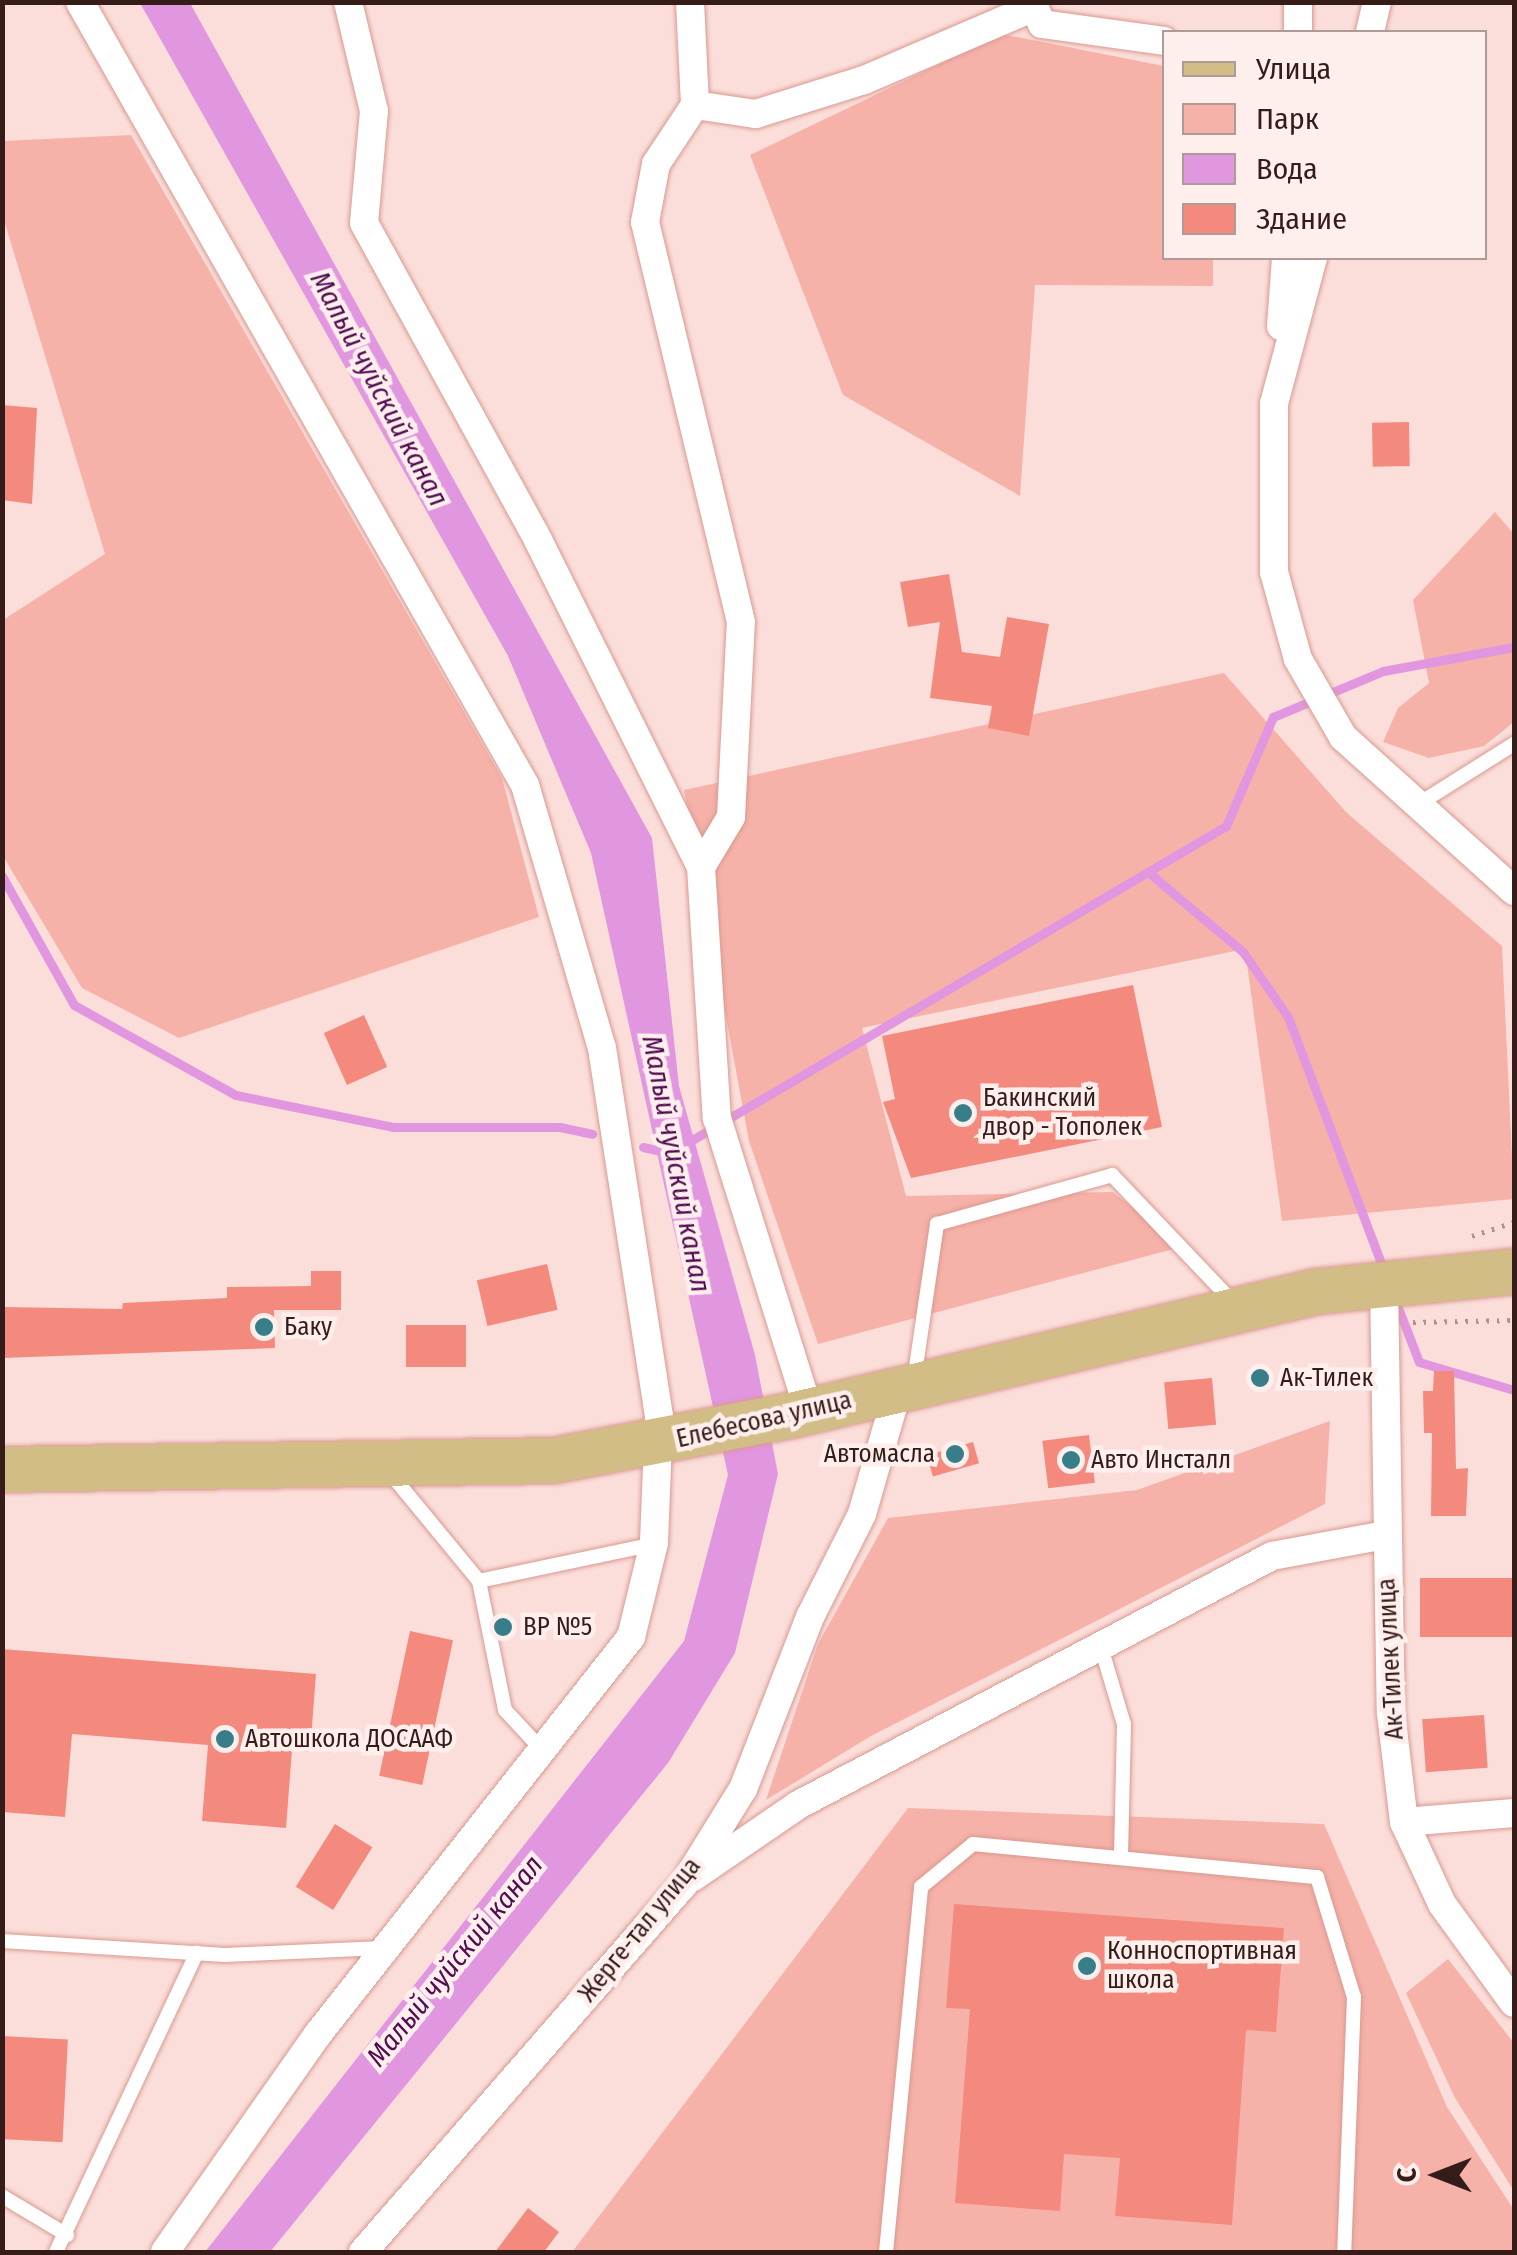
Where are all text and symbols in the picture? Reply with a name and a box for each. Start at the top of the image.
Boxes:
legend [1162,30,1487,260]
text: Улица [1256,51,1331,87]
text: Парк [1256,101,1319,137]
text: Вода [1256,151,1318,187]
text: Здание [1256,201,1347,237]
water label: Малый чуйский канал [303,266,455,512]
water label: Малый чуйский канал [635,1033,717,1295]
place label: Бакинский двор - Тополек [983,1084,1142,1143]
marker: Бакинский двор - Тополек [952,1102,974,1124]
place label: Баку [284,1312,332,1342]
marker: Баку [253,1316,275,1338]
place label: Ак-Тилек [1280,1363,1373,1393]
marker: Ак-Тилек [1249,1367,1271,1389]
street label: Елебесова улица [674,1385,854,1455]
place label: Автомасла [824,1439,935,1469]
marker: Автомасла [944,1443,966,1465]
place label: Авто Инсталл [1091,1445,1231,1475]
marker: Авто Инсталл [1060,1449,1082,1471]
street label: Ак-Тилек улица [1372,1578,1410,1740]
place label: BP №5 [523,1612,592,1642]
marker: BP №5 [492,1616,514,1638]
place label: Автошкола ДОСААФ [245,1724,453,1754]
marker: Автошкола ДОСААФ [214,1728,236,1750]
water label: Малый чуйский канал [360,1849,550,2073]
street label: Жерге-тал улица [573,1852,707,2008]
place label: Конноспортивная школа [1107,1937,1297,1996]
marker: Конноспортивная школа [1076,1955,1098,1977]
north arrow [1387,2125,1487,2225]
text: С [1390,2168,1423,2182]

